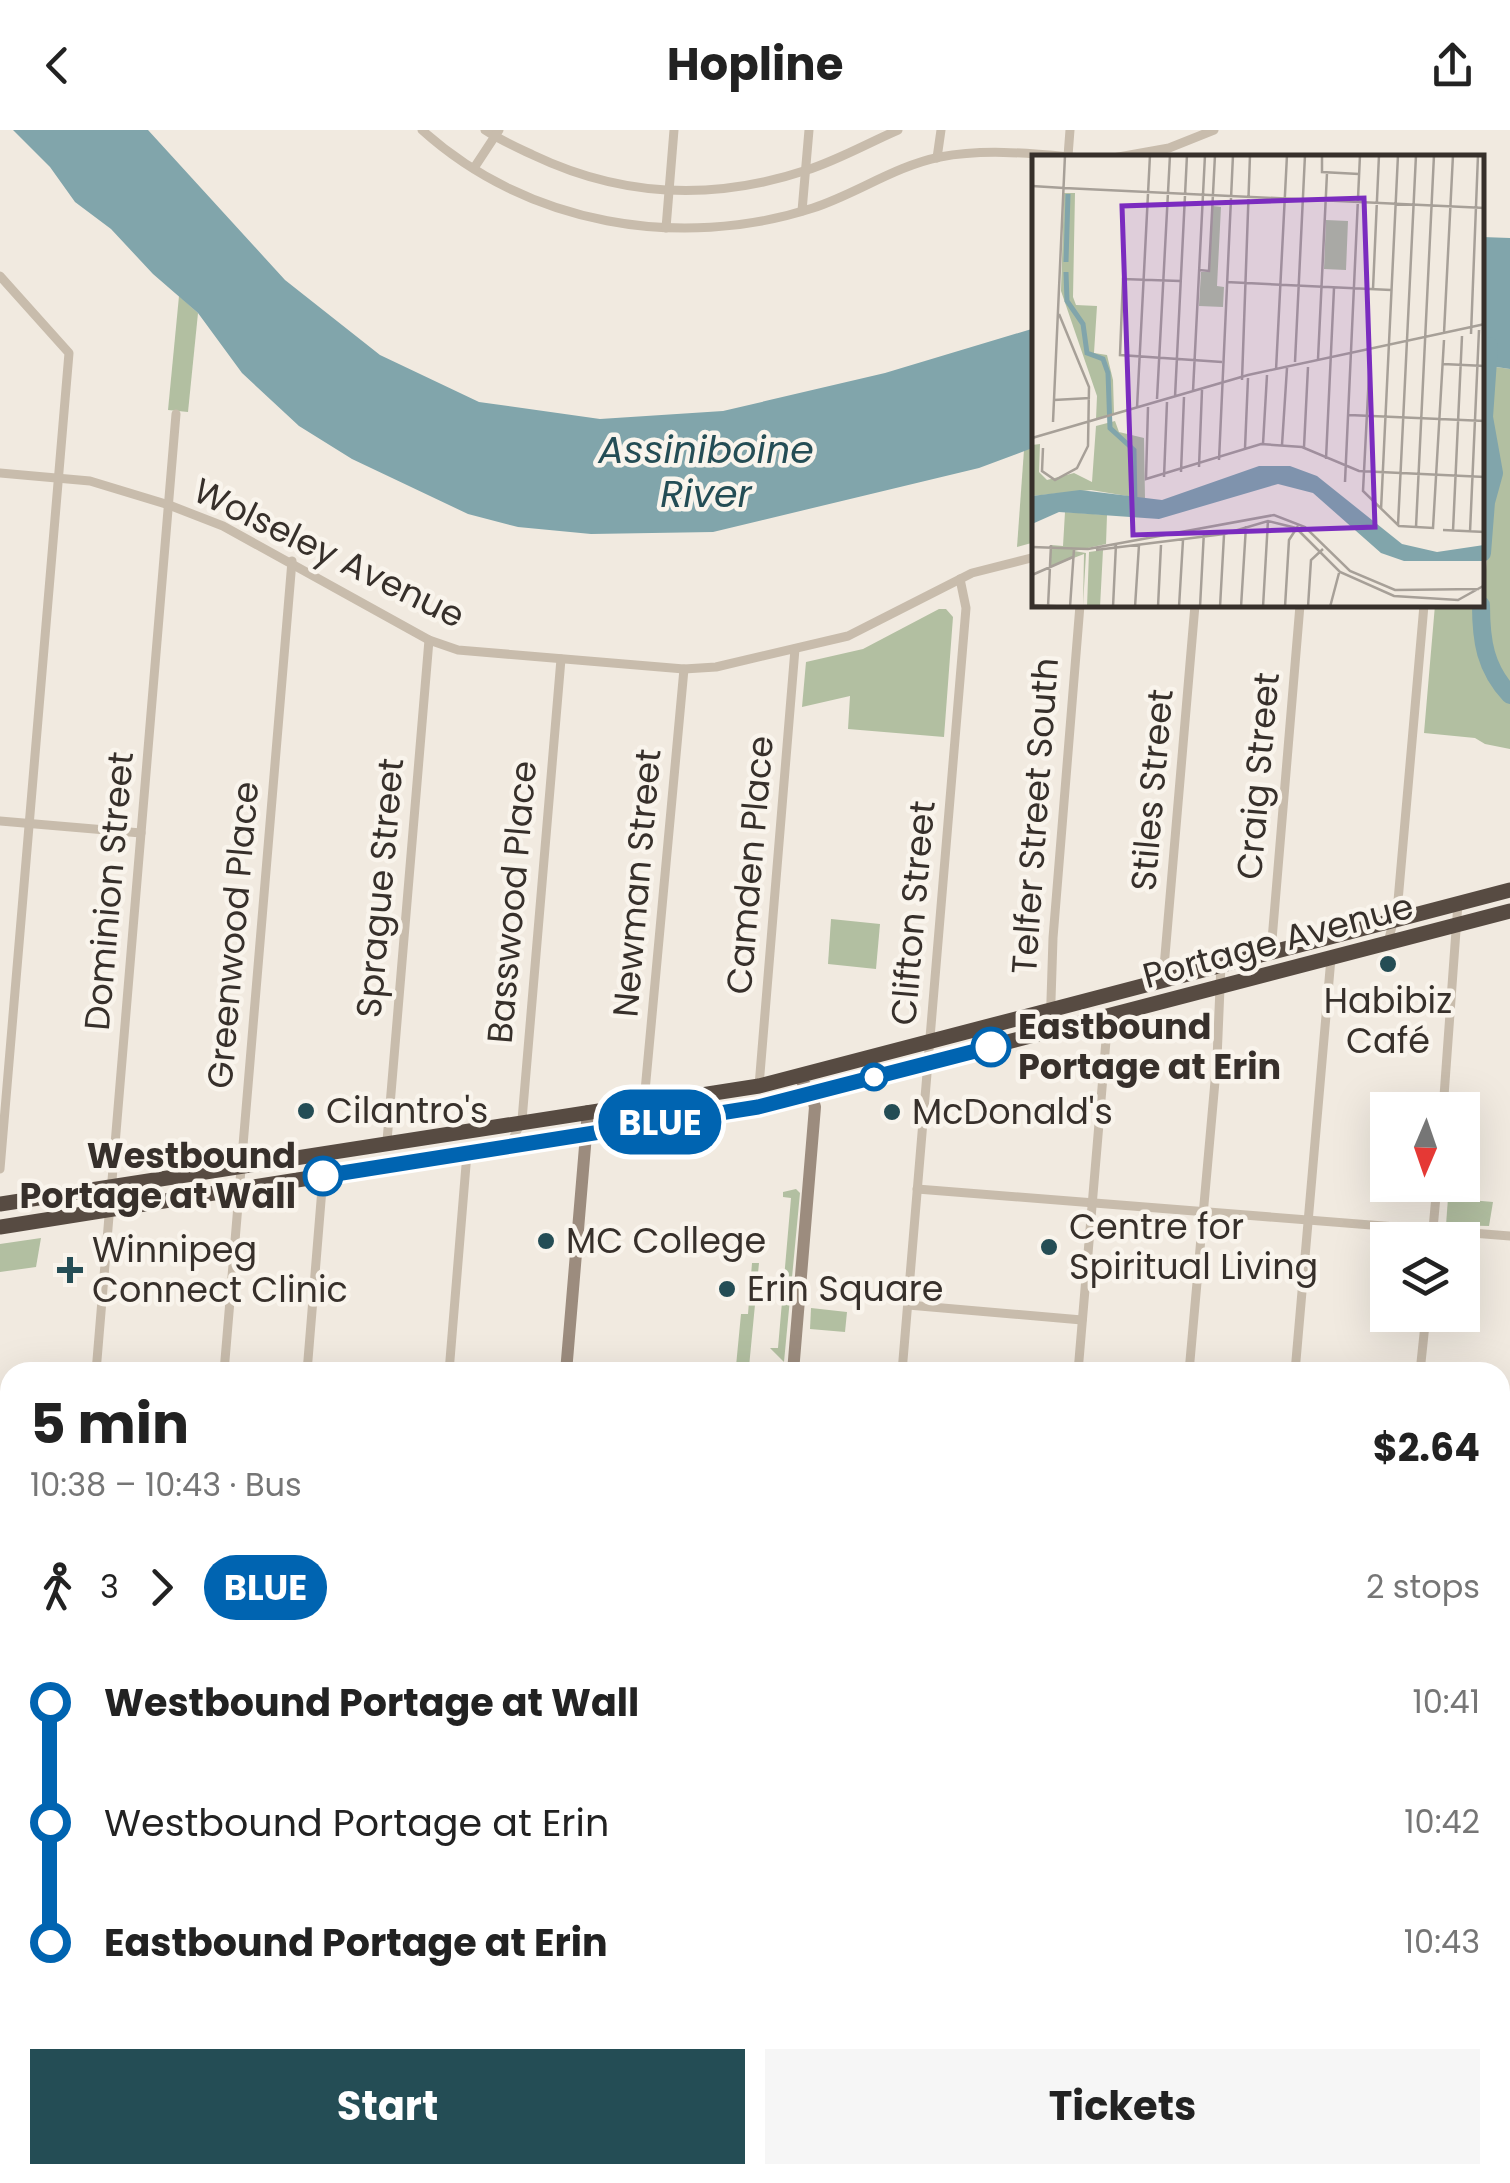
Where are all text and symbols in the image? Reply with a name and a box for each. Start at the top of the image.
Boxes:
text: Hopline [667,33,843,96]
icon: back [30,38,85,93]
icon: share [1425,38,1480,93]
inset map [1032,155,1485,608]
water label: Assiniboine River [597,423,814,520]
street label: Wolseley Avenue [185,466,473,639]
street label: Telfer Street South [999,656,1070,976]
street label: Craig Street [1224,670,1291,882]
street label: Stiles Street [1118,687,1185,893]
street label: Camden Place [714,734,785,996]
street label: Newman Street [600,747,673,1019]
street label: Dominion Street [72,750,145,1032]
street label: Sprague Street [344,756,415,1020]
street label: Basswood Place [475,759,548,1045]
street label: Greenwood Place [195,779,270,1091]
street label: Clifton Street [878,799,947,1027]
street label: Portage Avenue [1137,881,1419,1000]
marker: Habibiz Café [1377,953,1399,975]
place label: Habibiz Café [1324,976,1452,1065]
place label: Eastbound Portage at Erin [1018,1002,1281,1091]
marker: Eastbound Portage at Erin [972,1028,1010,1066]
unlabelled marker [861,1064,887,1090]
place label: Cilantro's [326,1086,488,1135]
place label: McDonald's [912,1087,1113,1136]
line badge: BLUE [590,1090,730,1154]
north arrow [1370,1092,1480,1202]
map controls [1370,1092,1480,1332]
text: BLUE [618,1098,702,1147]
marker: Cilantro's [295,1100,317,1122]
marker: McDonald's [881,1101,903,1123]
place label: Westbound Portage at Wall [20,1131,296,1220]
marker: Westbound Portage at Wall [304,1157,342,1195]
place label: Centre for Spiritual Living [1069,1202,1318,1291]
place label: MC College [566,1216,766,1265]
button: layers [1370,1222,1480,1332]
place label: Winnipeg Connect Clinic [92,1225,348,1314]
marker: MC College [535,1230,557,1252]
marker: Centre for Spiritual Living [1038,1236,1060,1258]
marker: Winnipeg Connect Clinic [57,1257,83,1283]
place label: Erin Square [747,1264,943,1313]
marker: Erin Square [716,1278,738,1300]
text: 5 min [30,1385,189,1462]
text: $2.64 [1373,1421,1480,1474]
text: 10:38 – 10:43 · Bus [30,1462,302,1507]
icon: walk [30,1560,85,1615]
icon: forward [134,1560,189,1615]
text: BLUE [224,1563,307,1612]
text: 3 [100,1564,119,1609]
text: 2 stops [1366,1564,1480,1609]
text: Westbound Portage at Wall [104,1676,639,1729]
text: 10:41 [1412,1679,1480,1724]
text: Westbound Portage at Erin [104,1796,609,1849]
text: 10:42 [1404,1799,1480,1844]
text: Eastbound Portage at Erin [104,1916,608,1969]
text: 10:43 [1404,1919,1480,1964]
button: Start [30,2049,745,2164]
button: Tickets [765,2049,1480,2164]

